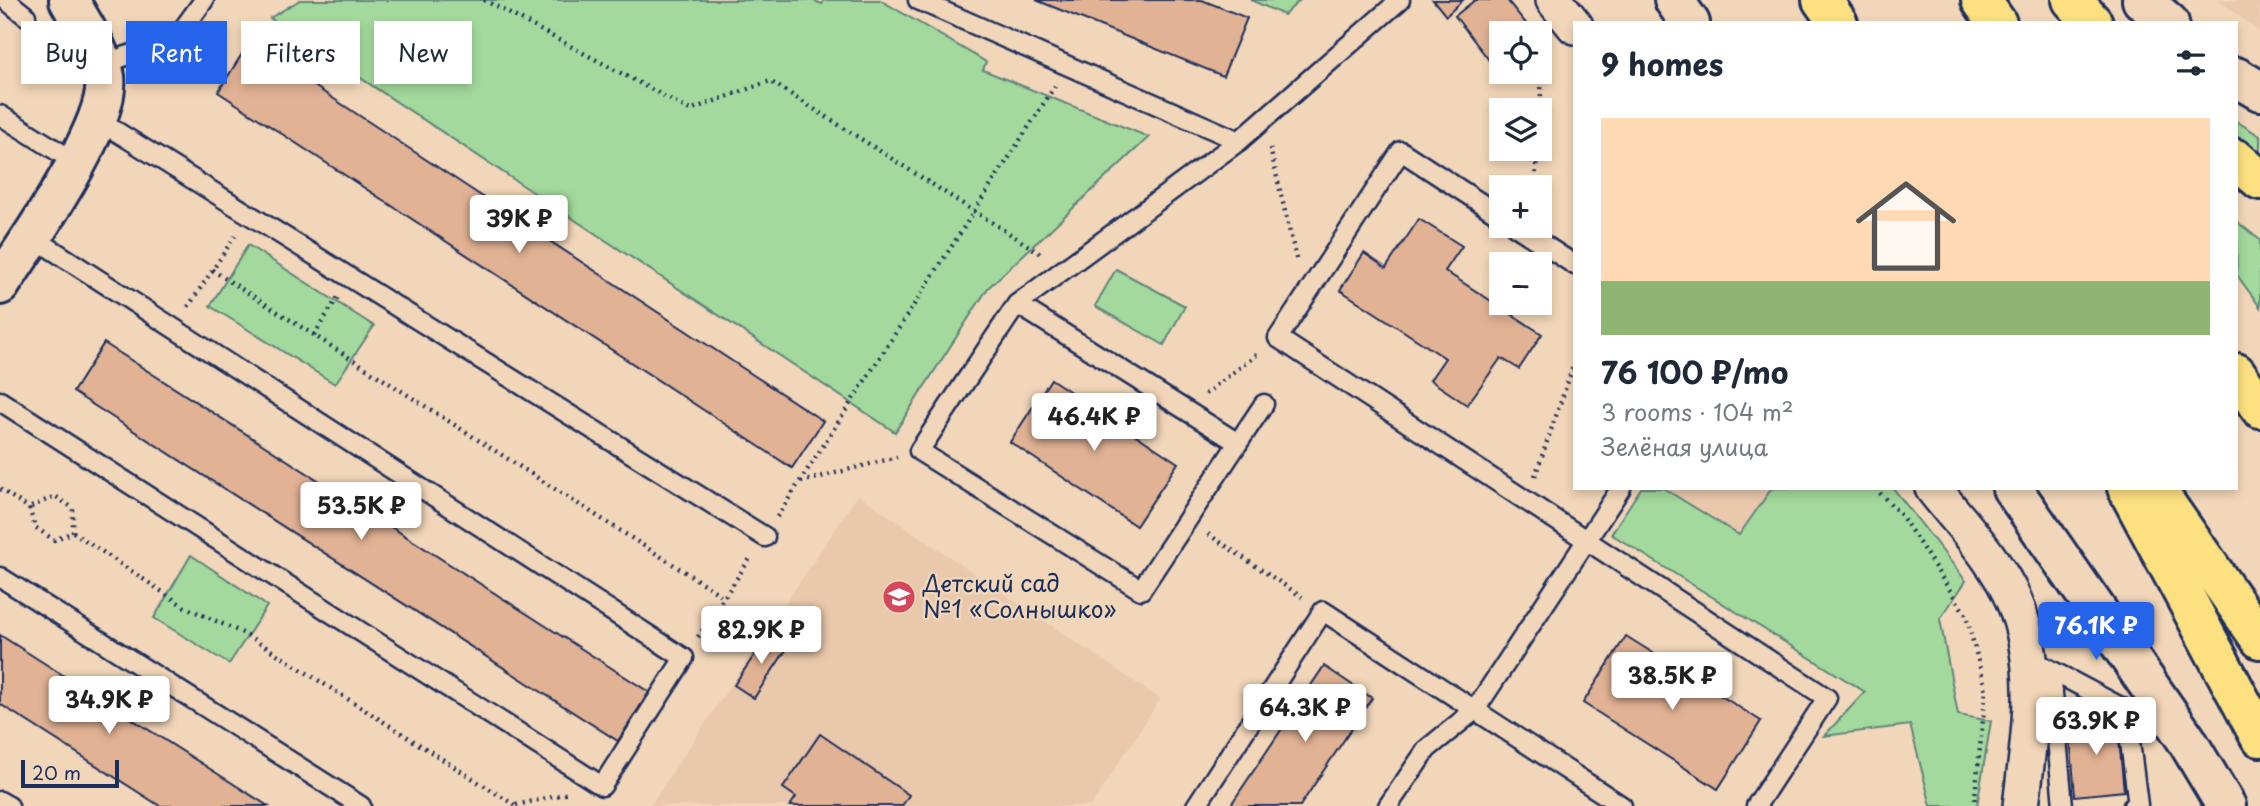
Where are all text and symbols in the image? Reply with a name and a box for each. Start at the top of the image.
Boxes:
chip: Buy [21,21,112,84]
chip: Rent [126,21,227,84]
chip: Filters [241,21,360,84]
chip: New [374,21,472,84]
map controls [1489,21,1552,315]
button: locate [1489,21,1552,84]
text: 9 homes [1601,41,1723,86]
icon: filters [2172,44,2210,82]
button: layers [1489,98,1552,161]
icon: home [1843,163,1969,289]
button: + [1489,175,1552,238]
pin: 39K ₽ [470,196,568,255]
text: 39K ₽ [486,200,552,235]
button: − [1489,252,1552,315]
text: 76 100 ₽/mo [1601,349,1788,394]
pin: 46.4K ₽ [1029,393,1159,453]
text: 3 rooms · 104 m² [1601,394,1794,429]
text: 46.4K ₽ [1048,398,1140,433]
text: Зелёная улица [1601,429,1768,464]
pin: 53.5K ₽ [296,482,426,542]
text: 53.5K ₽ [316,487,406,522]
place label: Детский сад №1 «Солнышко» [922,565,1116,626]
school or university icon: Детский сад №1 «Солнышко» [880,578,918,616]
pin: 76.1K ₽ [2031,602,2161,662]
pin: 82.9K ₽ [696,606,826,666]
text: 76.1K ₽ [2054,607,2138,642]
text: 82.9K ₽ [717,611,805,646]
pin: 38.5K ₽ [1607,652,1737,712]
text: 38.5K ₽ [1627,657,1717,692]
pin: 34.9K ₽ [44,676,174,736]
text: 34.9K ₽ [65,681,153,716]
pin: 64.3K ₽ [1240,684,1370,744]
text: 64.3K ₽ [1259,689,1351,724]
pin: 63.9K ₽ [2031,698,2161,757]
text: 63.9K ₽ [2052,702,2140,737]
scale bar [21,757,119,789]
text: 20 m [32,758,81,786]

